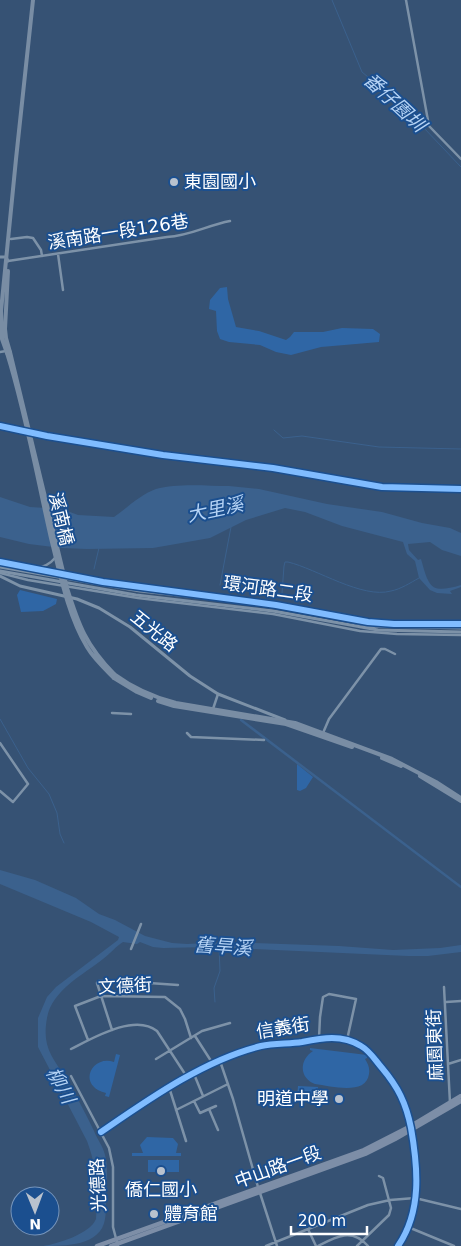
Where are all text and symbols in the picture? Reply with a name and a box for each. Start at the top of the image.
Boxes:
water label: 番仔園圳 [360,68,432,138]
place label: 東園國小 [184,171,256,192]
marker: 東園國小 [168,176,180,188]
street label: 溪南路一段126巷 [46,210,190,253]
street label: 溪南橋 [45,490,78,548]
water label: 大里溪 [185,492,248,526]
street label: 環河路二段 [222,572,314,605]
street label: 五光路 [127,605,182,656]
water label: 舊旱溪 [194,933,255,959]
street label: 文德街 [97,974,152,997]
street label: 麻園東街 [423,1009,446,1081]
street label: 信義街 [255,1013,311,1042]
water label: 柳川 [42,1063,81,1109]
place label: 明道中學 [257,1088,329,1109]
marker: 明道中學 [333,1093,345,1105]
street label: 中山路一段 [232,1141,324,1192]
street label: 光德路 [86,1158,109,1213]
marker: 僑仁國小 [155,1165,167,1177]
place label: 僑仁國小 [125,1179,197,1200]
north arrow [10,1186,60,1236]
place label: 體育館 [164,1203,218,1224]
scale bar [291,1204,367,1236]
marker: 體育館 [148,1208,160,1220]
text: 200 m [298,1212,346,1230]
text: N [29,1216,41,1232]

